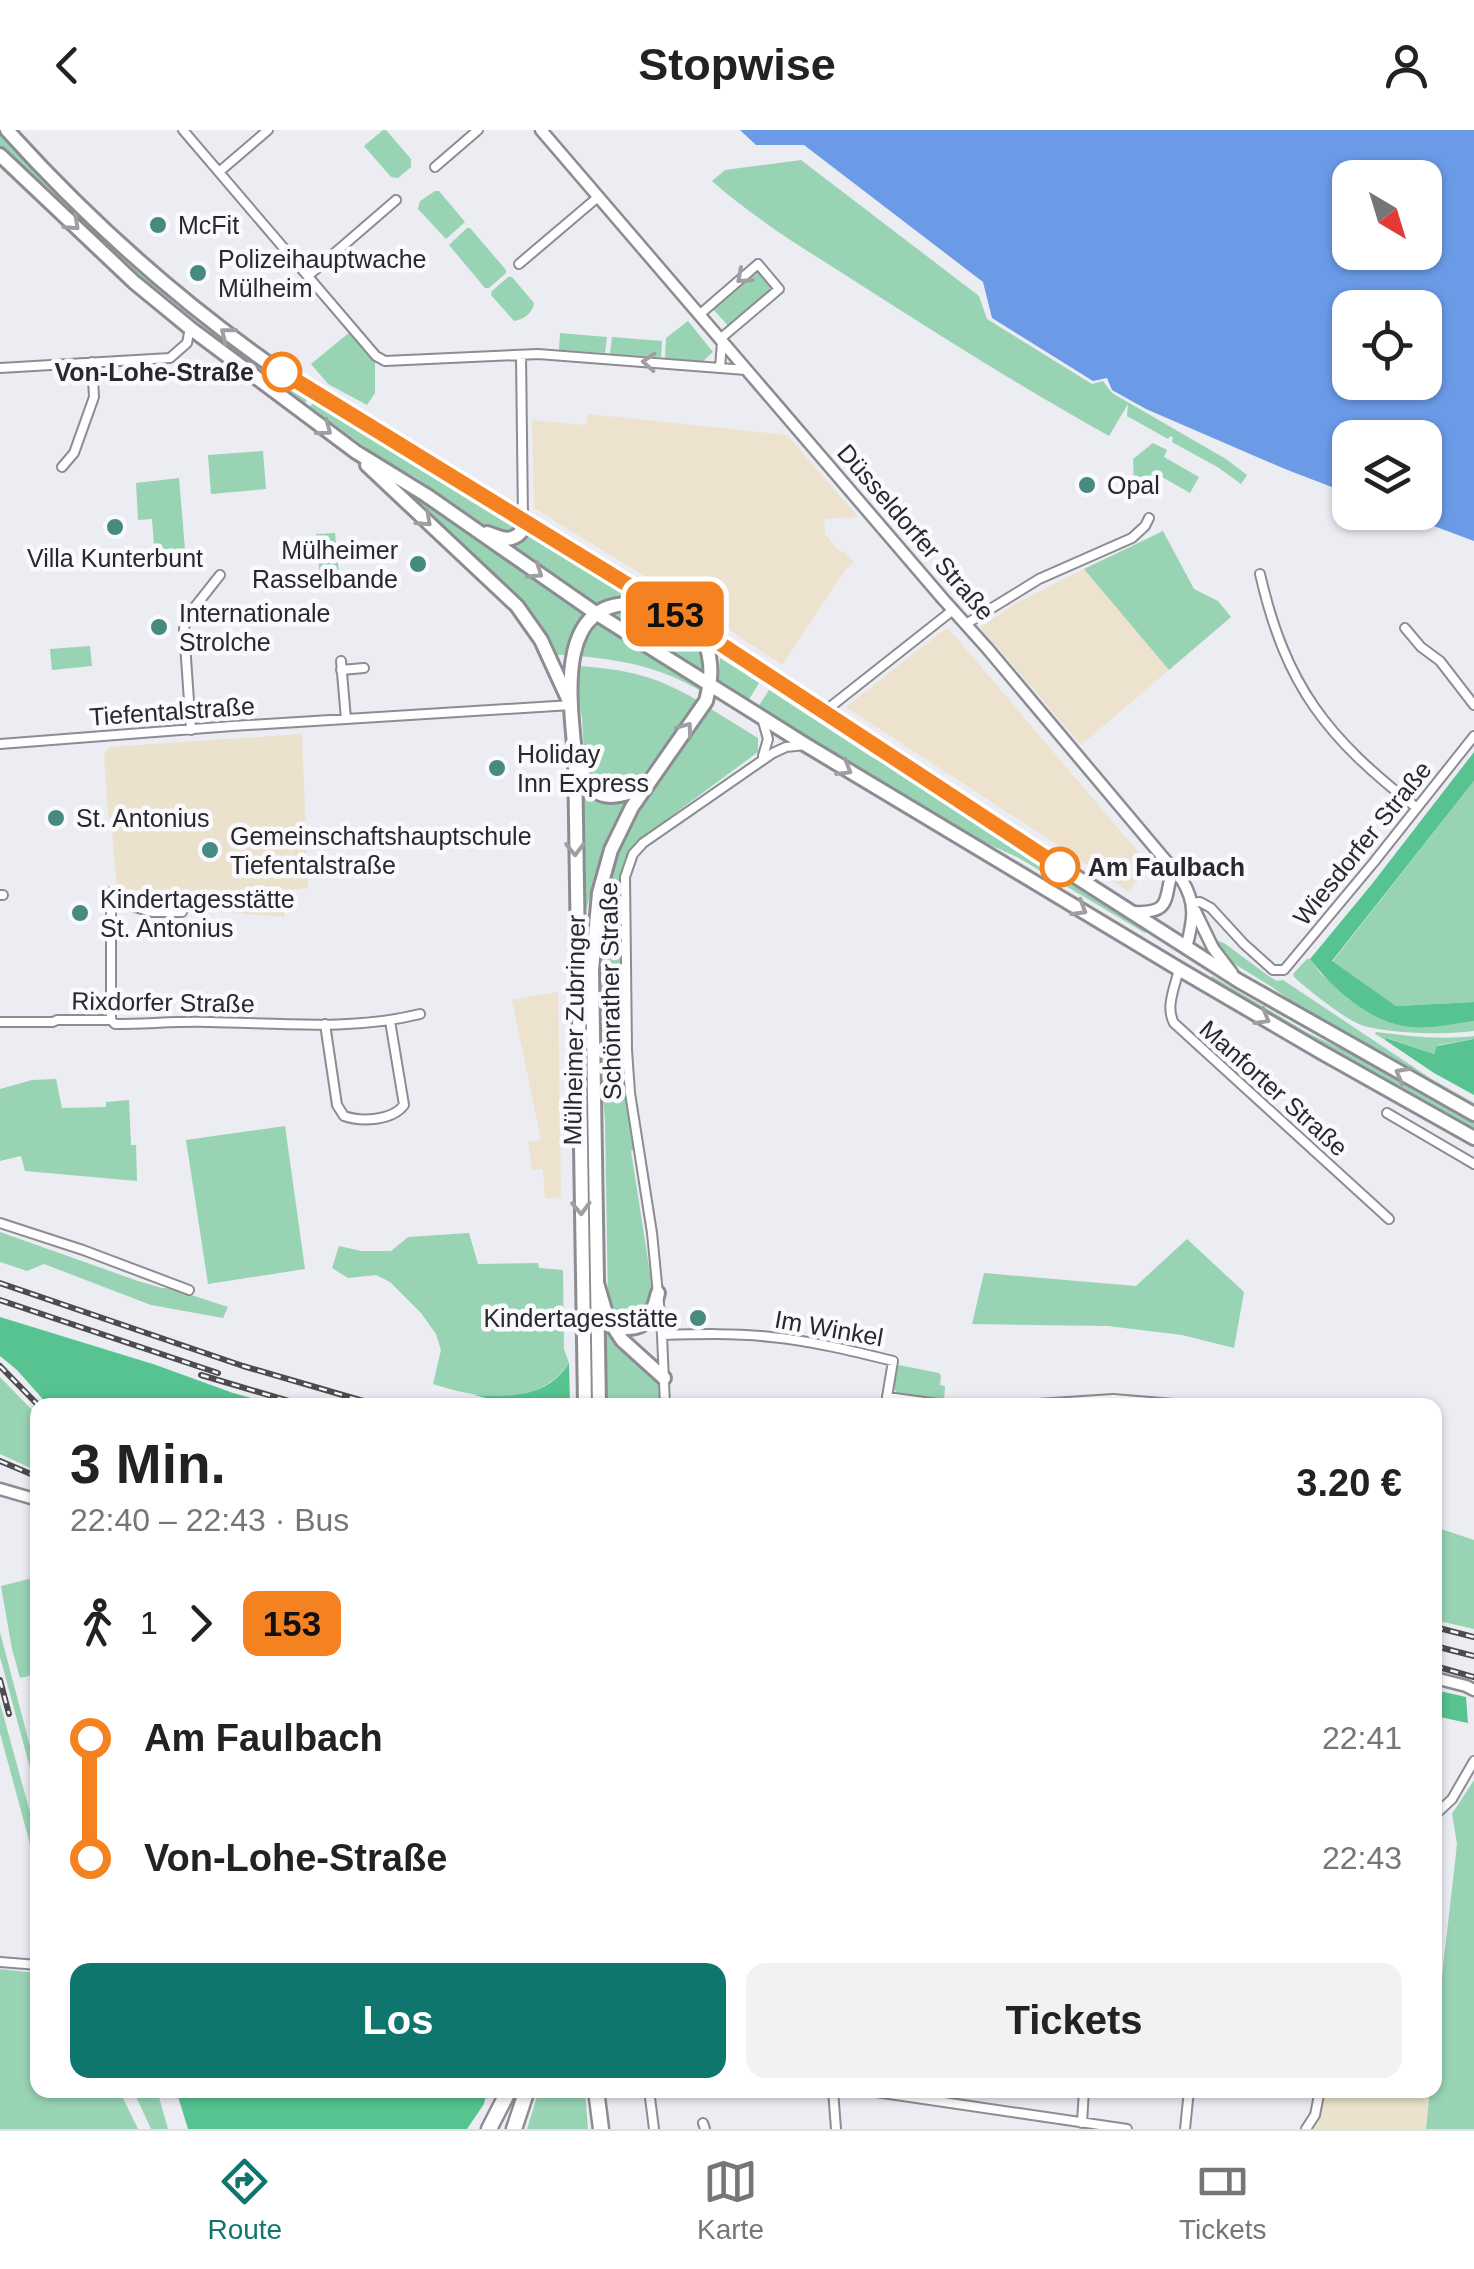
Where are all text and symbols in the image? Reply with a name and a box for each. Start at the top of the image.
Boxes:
icon: back [40,38,95,93]
icon: person [1379,38,1434,93]
text: Stopwise [638,39,836,90]
north arrow [1332,160,1442,270]
map controls [1332,160,1442,530]
place label: McFit [178,211,239,239]
one-way arrow [61,212,80,230]
marker: McFit [147,214,169,236]
place label: Polizeihauptwache Mülheim [218,245,426,302]
marker: Polizeihauptwache Mülheim [187,262,209,284]
one-way arrow [737,265,755,283]
button: locate [1332,290,1442,400]
one-way arrow [220,328,238,345]
one-way arrow [641,352,657,374]
marker: Von-Lohe-Straße [263,353,301,391]
place label: Von-Lohe-Straße [54,358,254,386]
one-way arrow [314,418,332,435]
button: layers [1332,420,1442,530]
street label: Düsseldorfer Straße [832,438,1000,626]
place label: Opal [1107,471,1160,499]
marker: Opal [1076,474,1098,496]
one-way arrow [413,508,432,526]
marker: Villa Kunterbunt [104,516,126,538]
place label: Mülheimer Rasselbande [252,536,398,593]
place label: Villa Kunterbunt [27,544,203,572]
marker: Mülheimer Rasselbande [407,553,429,575]
one-way arrow [525,560,543,579]
line badge: 153 [618,582,732,646]
text: 153 [646,595,704,634]
place label: Internationale Strolche [179,599,331,656]
marker: Internationale Strolche [148,616,170,638]
street label: Tiefentalstraße [88,691,256,731]
one-way arrow [675,722,692,740]
place label: Holiday Inn Express [517,740,649,797]
street label: Wiesdorfer Straße [1287,755,1437,931]
one-way arrow [834,756,852,776]
marker: Holiday Inn Express [486,757,508,779]
place label: St. Antonius [76,804,209,832]
marker: St. Antonius [45,807,67,829]
place label: Gemeinschaftshauptschule Tiefentalstraße [230,822,532,879]
marker: Gemeinschaftshauptschule Tiefentalstraße [199,839,221,861]
one-way arrow [564,842,586,858]
marker: Am Faulbach [1041,848,1079,886]
place label: Am Faulbach [1088,853,1245,881]
street label: Schönrather Straße [594,882,626,1100]
place label: Kindertagesstätte St. Antonius [100,885,295,942]
one-way arrow [1069,897,1087,916]
marker: Kindertagesstätte St. Antonius [69,902,91,924]
street label: Mülheimer Zubringer [558,914,590,1146]
street label: Rixdorfer Straße [71,986,255,1018]
one-way arrow [1252,1006,1270,1026]
street label: Manforter Straße [1194,1014,1354,1162]
one-way arrow [1394,1067,1412,1087]
one-way arrow [571,1201,592,1217]
place label: Kindertagesstätte [483,1304,678,1332]
street label: Im Winkel [773,1305,885,1351]
marker: Kindertagesstätte [687,1307,709,1329]
text: 3 Min. [70,1433,226,1495]
text: 3.20 € [1296,1462,1402,1504]
text: 22:40 – 22:43 · Bus [70,1502,349,1538]
icon: walk [70,1596,125,1651]
icon: forward [173,1596,228,1651]
text: 153 [263,1604,321,1643]
text: 1 [140,1605,158,1641]
text: Am Faulbach [144,1717,383,1759]
text: 22:41 [1322,1720,1402,1756]
text: Von-Lohe-Straße [144,1837,447,1879]
text: 22:43 [1322,1840,1402,1876]
button: Los [70,1963,726,2078]
button: Tickets [746,1963,1402,2078]
tab: Route [207,2154,282,2246]
tab: Karte [697,2154,764,2246]
tab: Tickets [1179,2154,1267,2246]

